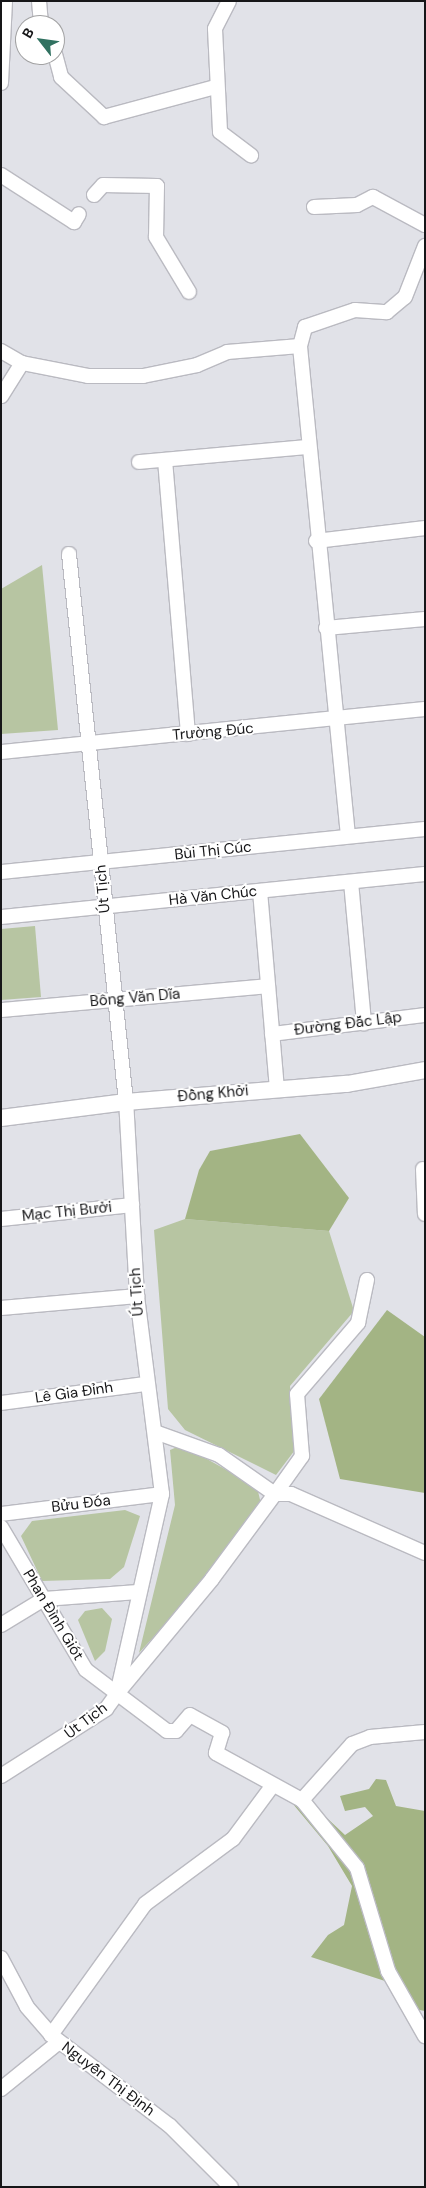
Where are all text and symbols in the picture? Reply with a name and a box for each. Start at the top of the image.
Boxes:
north arrow [15,15,65,65]
text: B [18,25,38,41]
street label: Trường Đúc [171,719,255,745]
street label: Bùi Thị Cúc [174,838,252,864]
street label: Út Tịch [92,864,114,914]
street label: Hà Văn Chúc [168,882,258,910]
street label: Bông Văn Dĩa [89,985,181,1011]
street label: Đường Đắc Lập [293,1008,403,1040]
street label: Đồng Khởi [177,1082,249,1106]
street label: Mạc Thị Bưởi [21,1198,113,1226]
street label: Út Tịch [126,1267,148,1317]
street label: Lê Gia Đỉnh [34,1379,114,1407]
street label: Bửu Đóa [50,1491,112,1517]
street label: Phan Đình Giót [19,1566,87,1664]
street label: Út Tịch [61,1699,111,1743]
street label: Nguyễn Thị Định [58,2038,158,2120]

